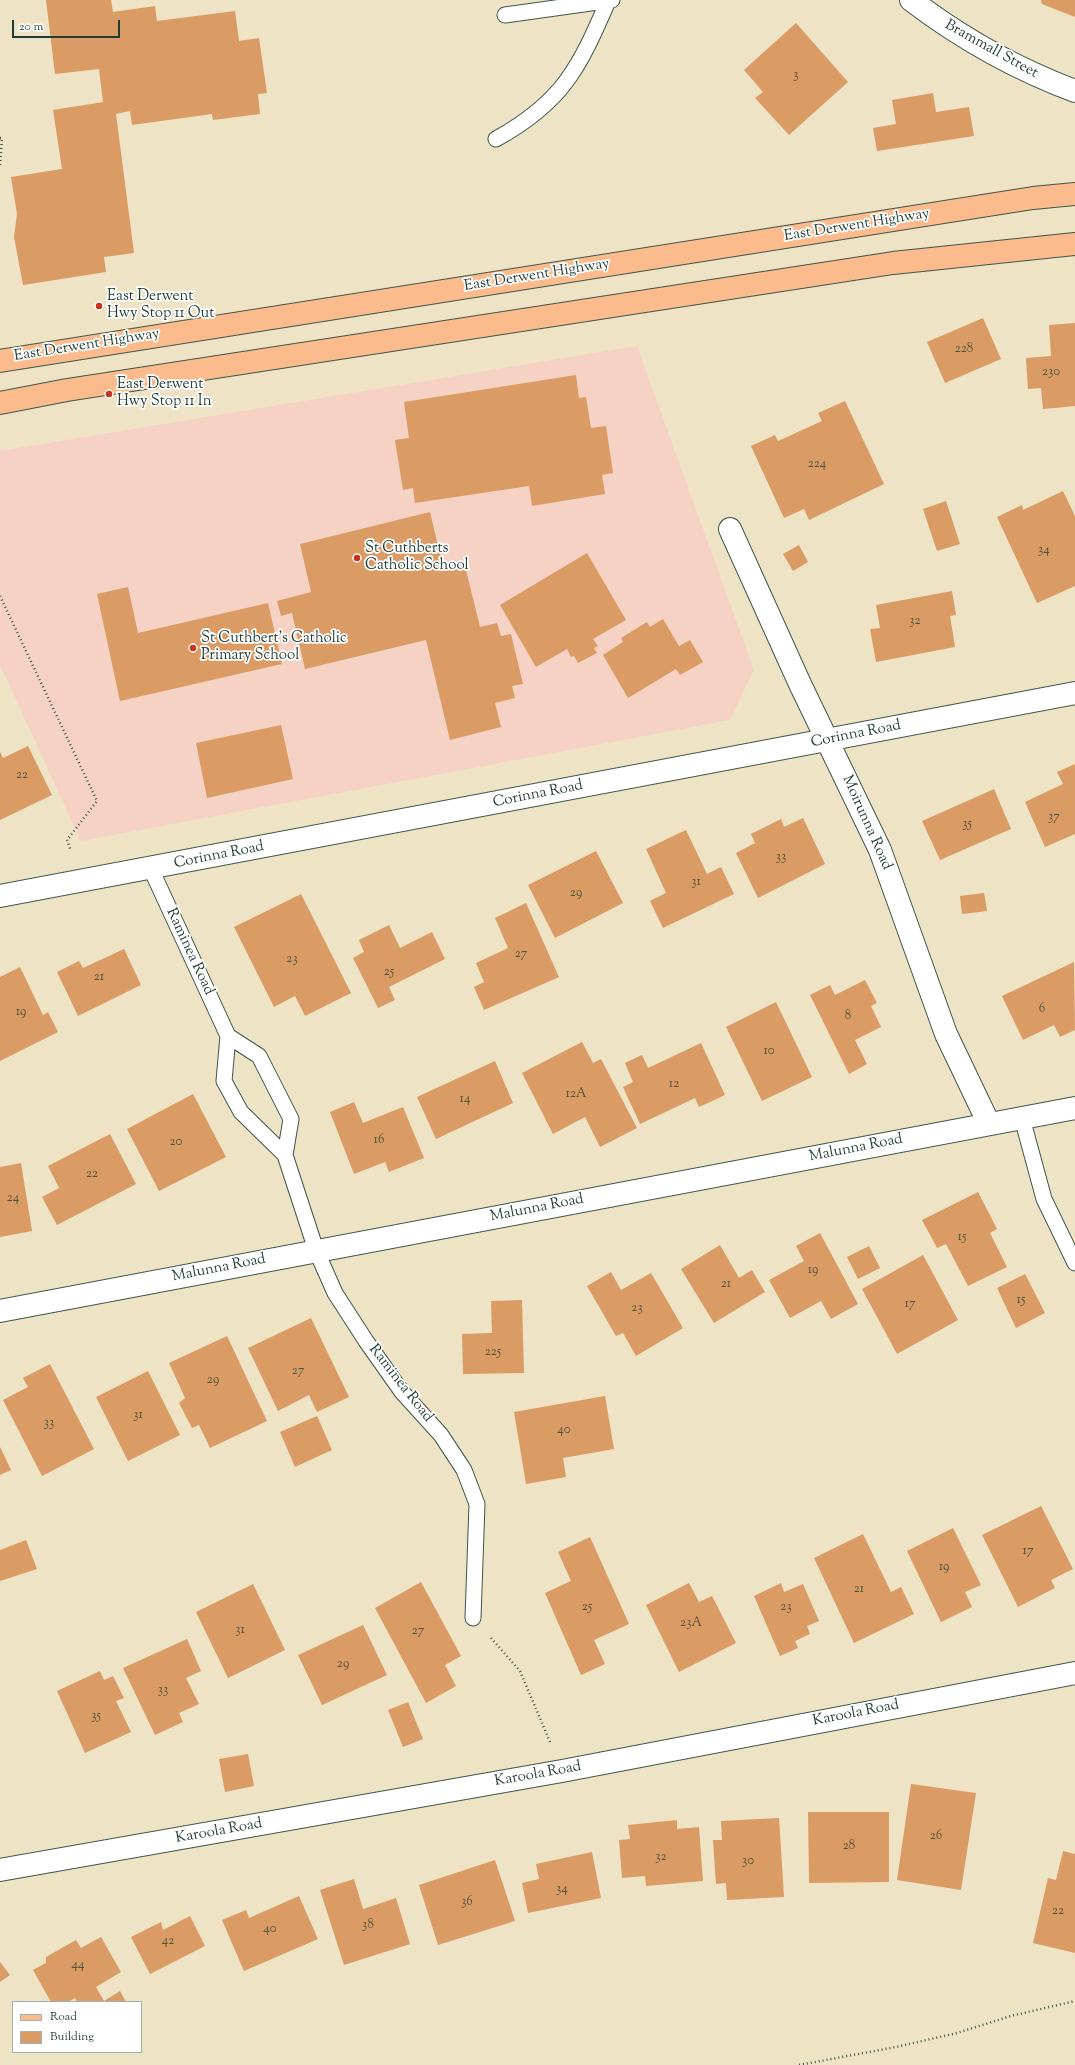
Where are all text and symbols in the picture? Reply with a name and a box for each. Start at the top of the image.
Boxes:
scale bar [14,12,122,38]
street label: Brammall Street [941,17,1041,83]
text: 20 m [19,18,43,36]
house number: 3 [793,68,799,84]
street label: East Derwent Highway [783,206,931,246]
street label: East Derwent Highway [463,256,611,296]
place label: East Derwent Hwy Stop 11 Out [107,288,214,323]
marker: East Derwent Hwy Stop 11 Out [94,301,104,311]
street label: East Derwent Highway [13,326,161,366]
house number: 228 [955,342,973,358]
house number: 230 [1042,365,1060,381]
place label: East Derwent Hwy Stop 11 In [117,376,212,411]
marker: East Derwent Hwy Stop 11 In [104,389,114,399]
house number: 224 [808,457,826,473]
place label: St Cuthberts Catholic School [365,540,469,575]
house number: 34 [1038,543,1050,559]
marker: St Cuthberts Catholic School [352,553,362,563]
house number: 32 [909,614,921,630]
place label: St Cuthbert's Catholic Primary School [201,630,347,665]
marker: St Cuthbert's Catholic Primary School [188,643,198,653]
street label: Corinna Road [809,717,903,753]
house number: 22 [16,768,28,784]
street label: Moirunna Road [837,773,895,873]
street label: Corinna Road [491,777,585,813]
house number: 37 [1048,810,1060,826]
house number: 35 [962,817,972,833]
street label: Corinna Road [172,838,266,874]
house number: 33 [776,850,786,866]
house number: 31 [691,875,701,891]
house number: 29 [570,886,582,902]
street label: Raminea Road [161,906,217,998]
house number: 27 [515,947,527,963]
house number: 23 [286,952,298,968]
house number: 25 [384,965,394,981]
house number: 21 [94,970,104,986]
house number: 6 [1039,1002,1045,1018]
house number: 19 [16,1005,26,1021]
house number: 8 [845,1009,851,1025]
house number: 10 [763,1044,775,1060]
house number: 12 [669,1077,679,1093]
house number: 12A [565,1087,587,1103]
house number: 14 [460,1092,470,1108]
street label: Malunna Road [808,1131,904,1167]
house number: 16 [374,1133,384,1149]
house number: 20 [170,1135,182,1151]
house number: 22 [86,1167,98,1183]
house number: 24 [7,1191,19,1207]
street label: Malunna Road [489,1191,585,1227]
house number: 15 [958,1230,966,1246]
street label: Malunna Road [171,1251,267,1287]
house number: 19 [808,1263,818,1279]
house number: 21 [721,1277,731,1293]
house number: 15 [1017,1293,1025,1309]
house number: 17 [905,1297,915,1313]
house number: 23 [631,1301,643,1317]
street label: Raminea Road [364,1341,436,1427]
house number: 225 [485,1345,501,1361]
house number: 27 [292,1364,304,1380]
house number: 29 [207,1373,219,1389]
house number: 31 [133,1408,143,1424]
house number: 33 [44,1416,54,1432]
house number: 40 [557,1423,571,1439]
house number: 17 [1023,1544,1033,1560]
house number: 19 [939,1560,949,1576]
house number: 21 [854,1582,864,1598]
house number: 25 [582,1600,592,1616]
house number: 23 [780,1600,792,1616]
house number: 23A [680,1616,702,1632]
house number: 31 [235,1623,245,1639]
house number: 27 [412,1624,424,1640]
house number: 29 [337,1657,349,1673]
house number: 33 [158,1683,168,1699]
street label: Karoola Road [811,1697,901,1731]
house number: 35 [91,1709,101,1725]
street label: Karoola Road [493,1759,583,1791]
street label: Karoola Road [174,1816,264,1848]
house number: 26 [930,1829,942,1845]
house number: 28 [843,1839,855,1855]
house number: 32 [655,1850,667,1866]
house number: 30 [742,1854,754,1870]
house number: 34 [556,1882,568,1898]
house number: 36 [461,1895,473,1911]
house number: 22 [1052,1904,1064,1920]
house number: 38 [362,1918,374,1934]
house number: 40 [263,1922,277,1938]
house number: 42 [162,1934,174,1950]
house number: 44 [71,1958,85,1974]
legend [12,2001,142,2053]
text: Road [50,2008,77,2026]
text: Building [50,2028,94,2046]

